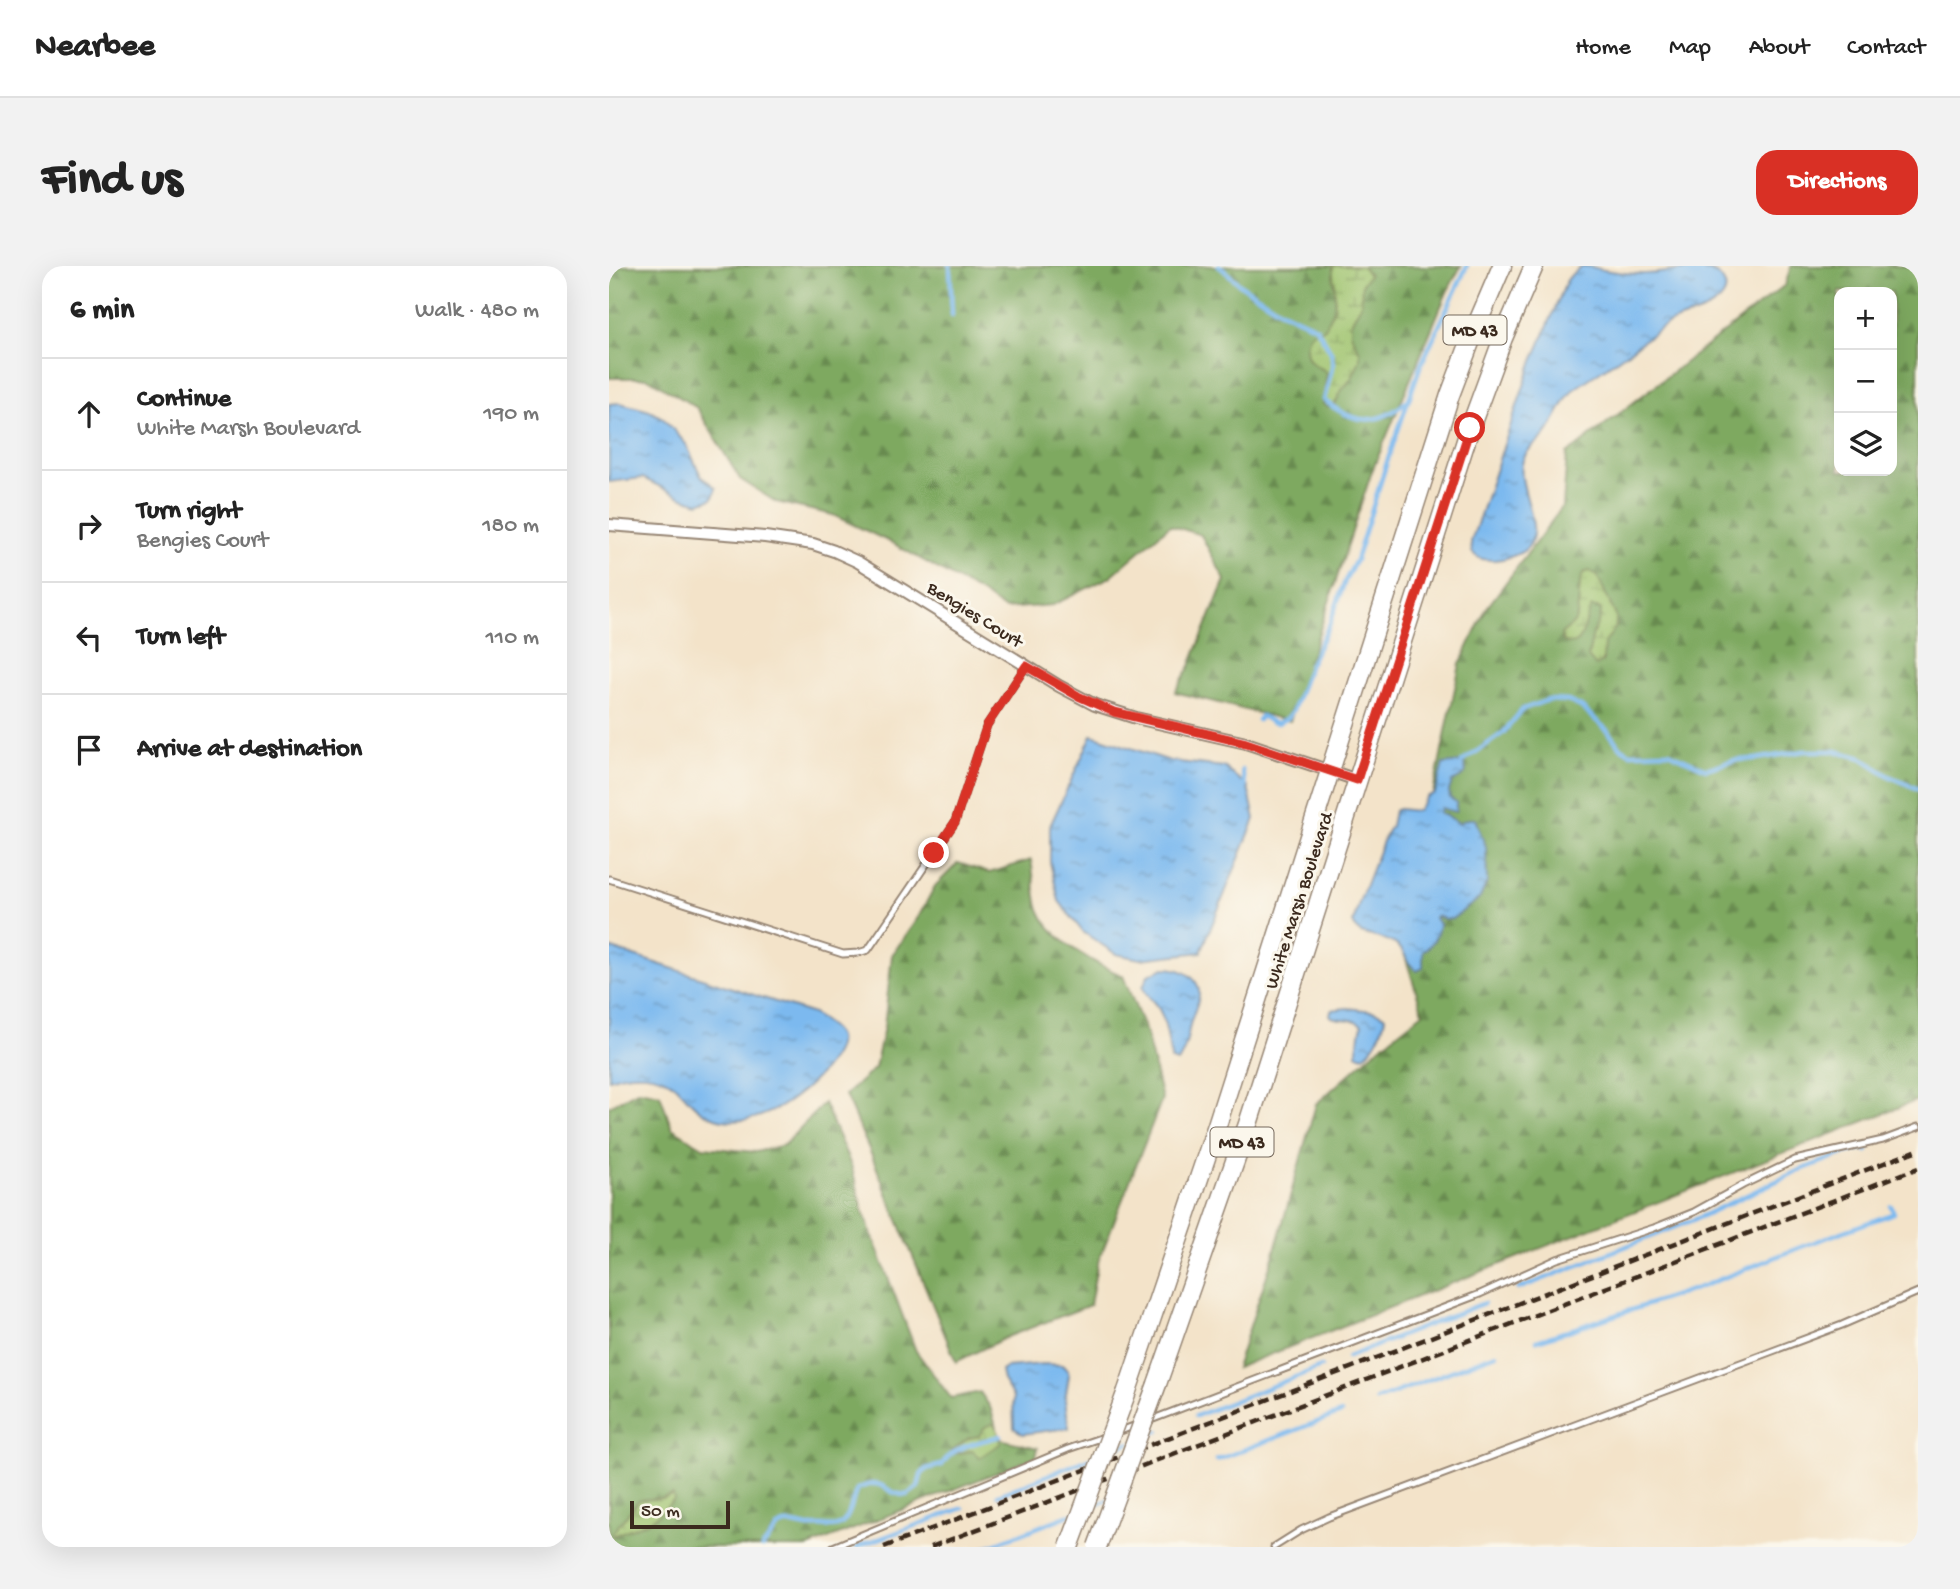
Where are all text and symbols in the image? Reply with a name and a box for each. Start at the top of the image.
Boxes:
text: Nearbee [35,29,155,67]
text: Home [1575,34,1631,63]
text: Map [1669,34,1711,63]
text: About [1749,34,1809,63]
text: Contact [1847,34,1925,63]
button: Directions [1756,150,1918,215]
text: Find us [42,153,182,211]
map controls [1834,287,1897,476]
button: + [1834,287,1897,350]
text: 6 min [70,294,134,329]
text: Walk · 480 m [415,298,539,325]
road number: MD 43 [1443,316,1507,344]
button: − [1834,350,1897,413]
text: Continue [137,385,231,416]
icon: ahead [70,395,108,433]
text: 190 m [483,401,539,428]
route start [1454,412,1485,443]
button: layers [1834,413,1897,476]
text: White Marsh Boulevard [137,416,360,443]
text: Turn right [137,497,241,528]
icon: right [70,507,108,545]
text: 180 m [482,513,539,540]
text: Bengies Court [137,528,268,555]
street label: Bengies Court [921,577,1028,656]
icon: left [70,619,108,657]
text: Turn left [137,623,225,654]
text: 110 m [486,625,539,652]
icon: arrive [70,731,108,769]
text: Arrive at destination [137,735,362,766]
street label: White Marsh Boulevard [1261,808,1340,992]
route end [918,837,949,868]
road number: MD 43 [1211,1128,1273,1156]
scale bar [630,1498,730,1530]
text: 50 m [641,1501,680,1524]

